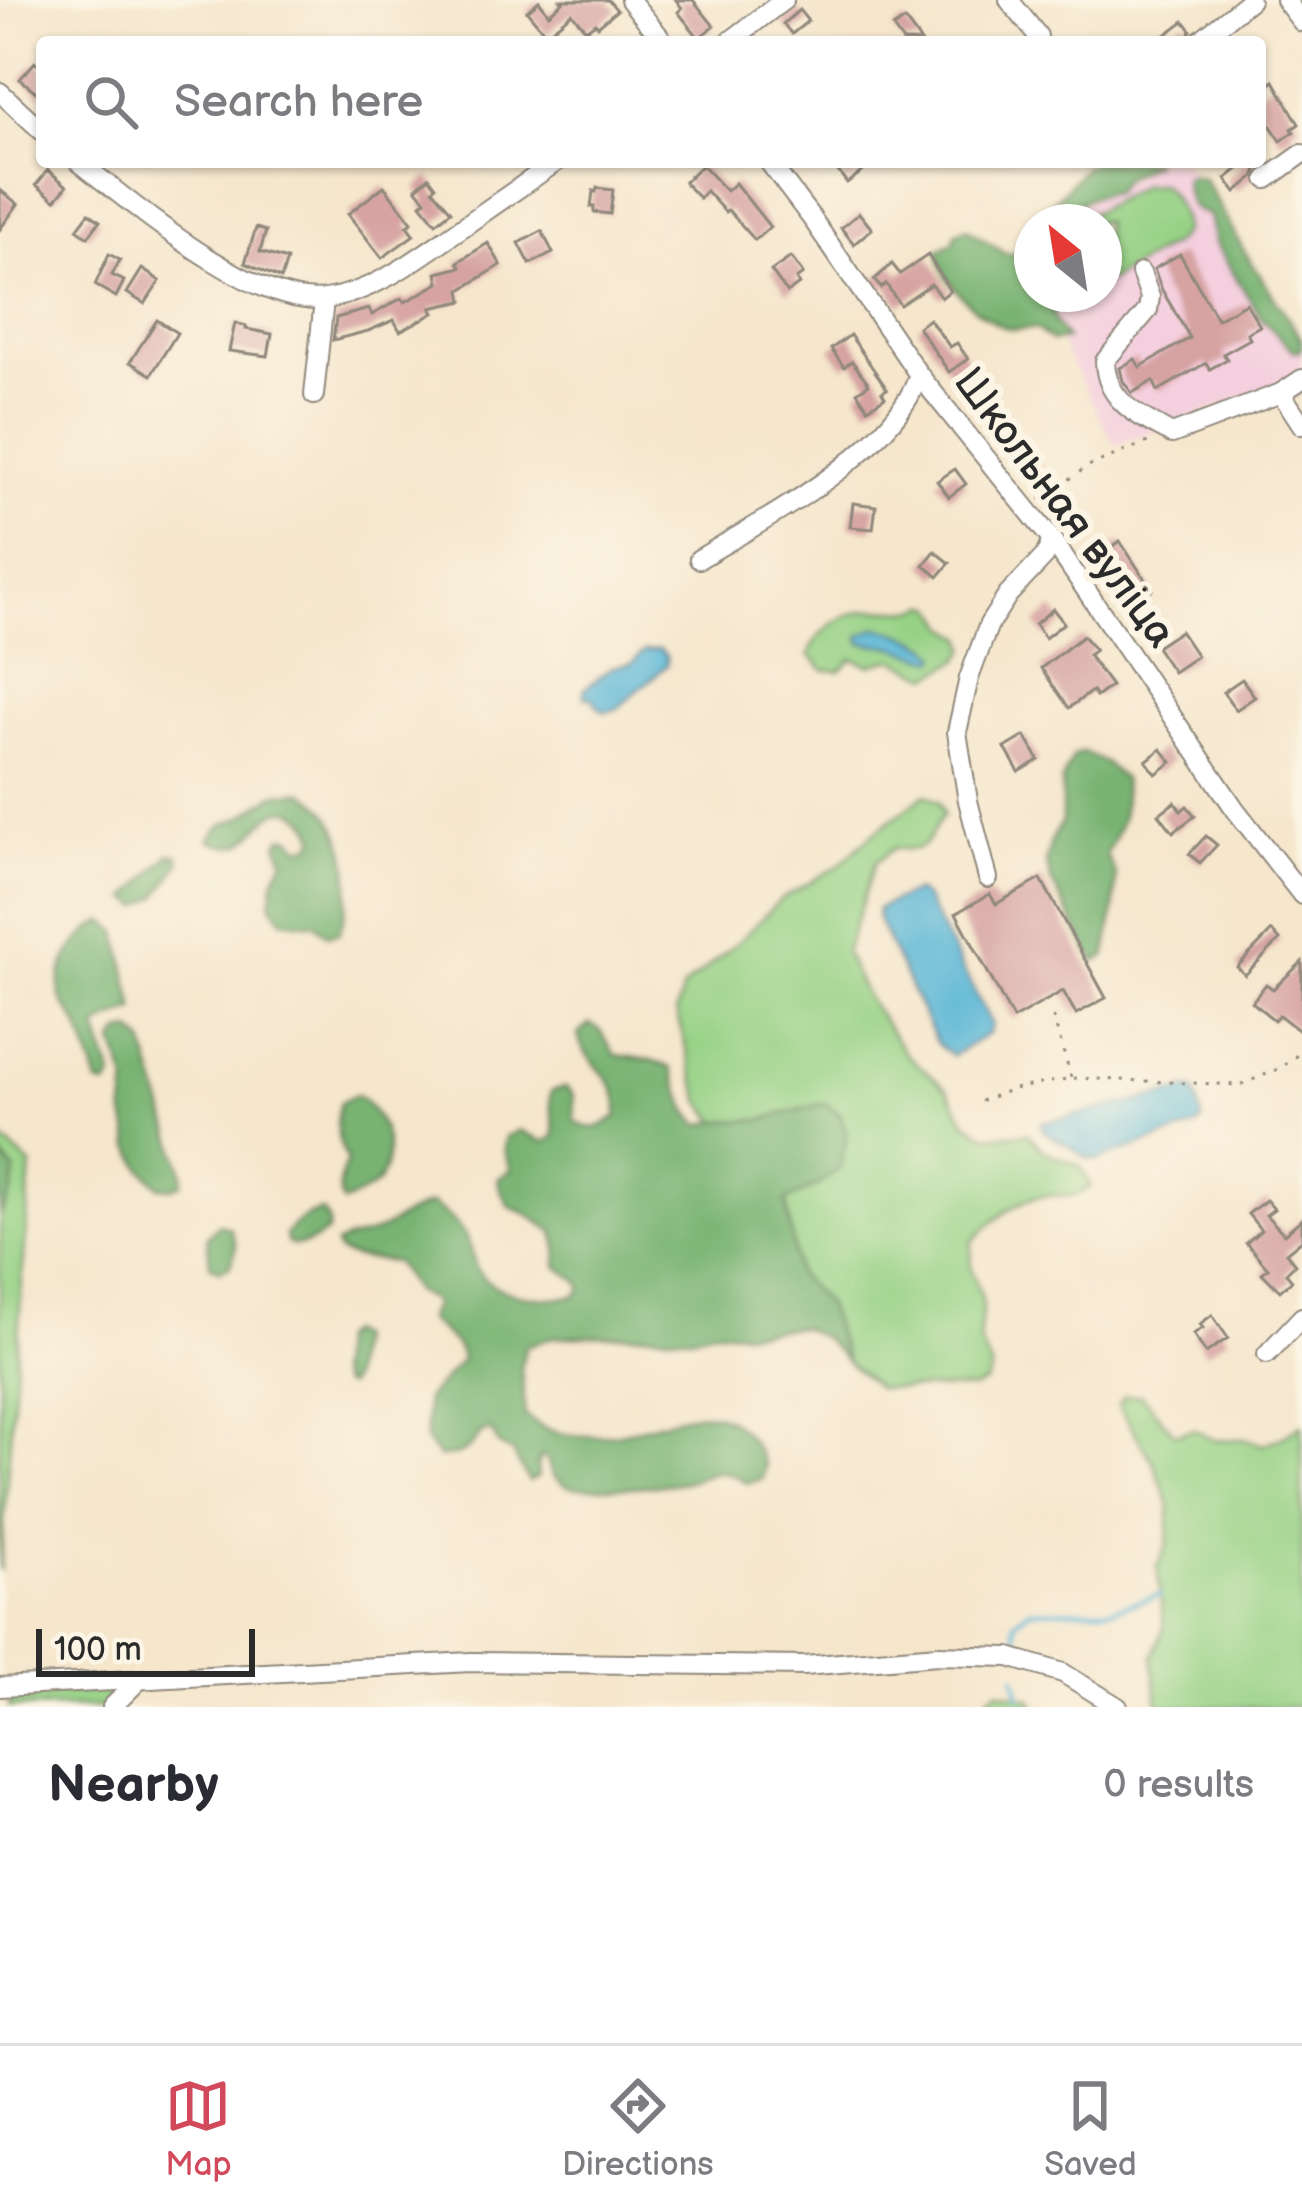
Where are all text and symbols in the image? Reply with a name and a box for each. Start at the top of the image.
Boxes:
search box [36,36,1266,168]
icon: search [78,69,144,135]
text: Search here [174,75,423,130]
north arrow [1014,204,1122,312]
street label: Школьная вуліца [942,358,1186,658]
scale bar [36,1623,255,1676]
text: 100 m [54,1630,142,1670]
text: Nearby [48,1755,219,1816]
text: 0 results [1103,1762,1254,1809]
tab: Map [165,2073,232,2185]
tab: Directions [562,2073,714,2185]
tab: Saved [1044,2073,1137,2185]

